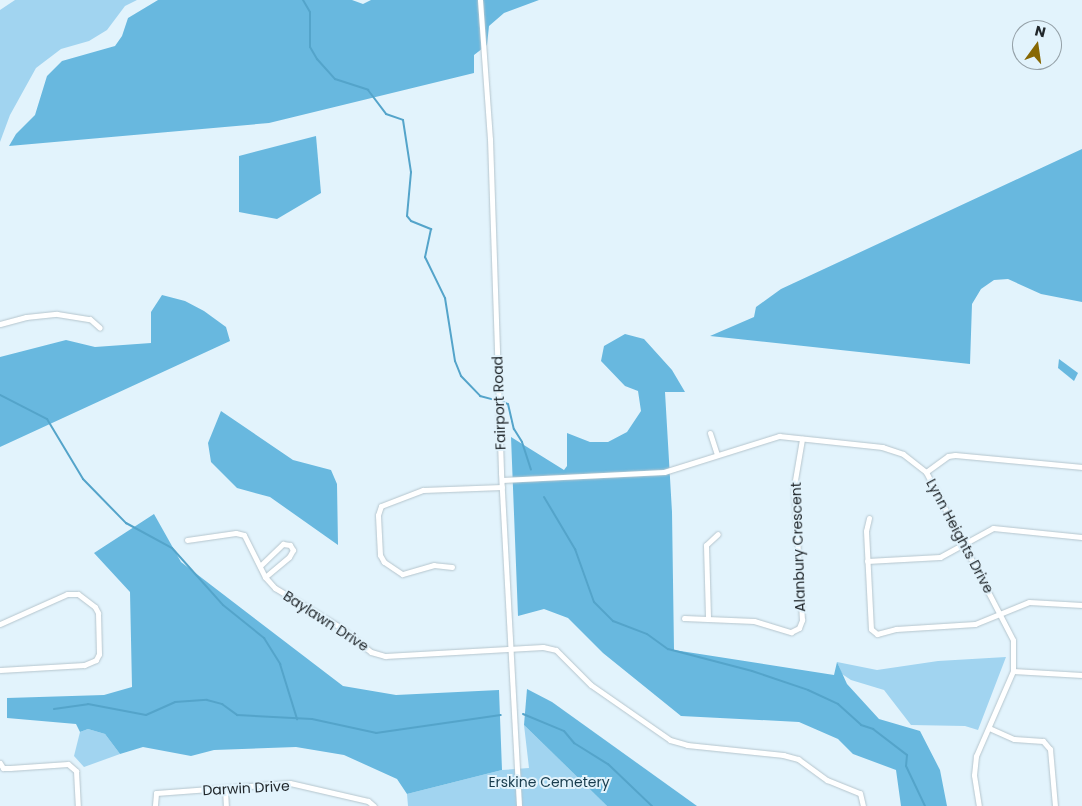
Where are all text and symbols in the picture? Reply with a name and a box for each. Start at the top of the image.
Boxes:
north arrow [1012,20,1062,70]
text: N [1033,20,1048,42]
street label: Fairport Road [489,356,509,450]
street label: Lynn Heights Drive [923,476,997,596]
street label: Alanbury Crescent [787,482,809,612]
street label: Baylawn Drive [280,587,372,655]
park label: Erskine Cemetery [488,774,610,790]
street label: Darwin Drive [202,777,290,799]

